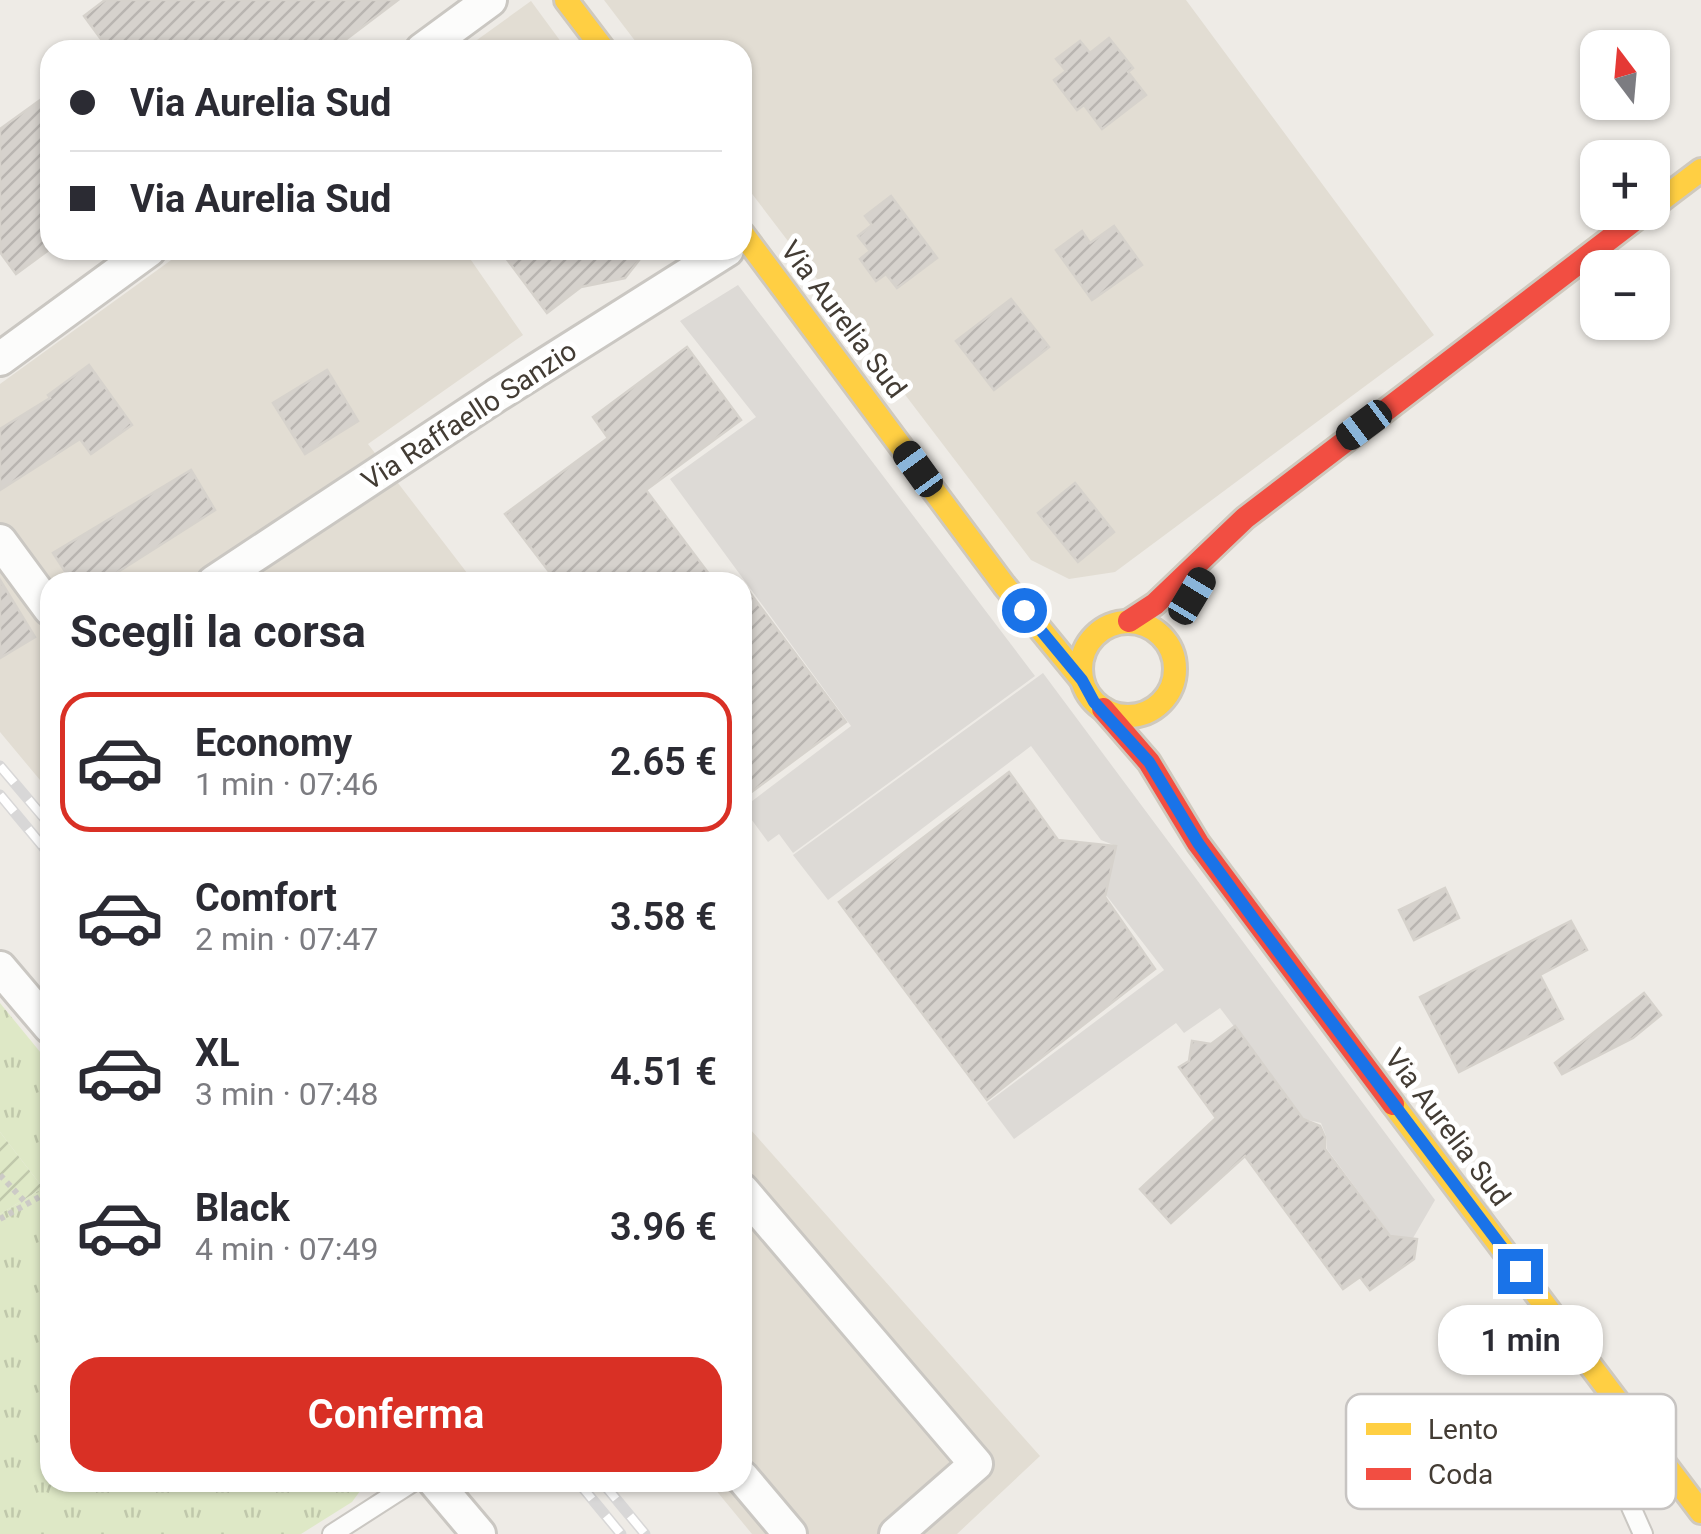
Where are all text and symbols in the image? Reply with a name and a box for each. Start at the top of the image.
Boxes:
north arrow [1580,30,1670,120]
map controls [1580,30,1670,340]
text: Via Aurelia Sud [130,81,391,125]
button: + [1580,140,1670,230]
text: Via Aurelia Sud [130,177,391,221]
street label: Via Aurelia Sud [774,234,913,404]
button: − [1580,250,1670,340]
street label: Via Raffaello Sanzio [356,334,583,497]
car [1331,395,1397,455]
car [888,436,948,502]
car [1164,563,1220,629]
route start [1002,588,1047,633]
text: Scegli la corsa [70,605,366,658]
icon: car [75,717,165,807]
text: Economy [195,721,352,765]
text: 2.65 € [610,740,717,784]
text: 1 min · 07:46 [195,765,378,803]
icon: car [75,872,165,962]
text: Comfort [195,876,337,920]
text: 3.58 € [610,895,717,939]
text: 2 min · 07:47 [195,920,378,958]
icon: car [75,1027,165,1117]
text: XL [195,1031,240,1075]
street label: Via Aurelia Sud [1378,1042,1517,1212]
text: 4.51 € [610,1050,717,1094]
text: 3 min · 07:48 [195,1075,378,1113]
icon: car [75,1182,165,1272]
text: Black [195,1186,290,1230]
text: 3.96 € [610,1205,717,1249]
text: 4 min · 07:49 [195,1230,378,1268]
route end [1498,1249,1543,1294]
callout: 1 min [1438,1306,1602,1376]
text: 1 min [1480,1321,1561,1359]
button: Conferma [70,1357,722,1472]
legend [1346,1394,1676,1509]
text: Lento [1428,1413,1498,1446]
text: Coda [1428,1458,1493,1491]

